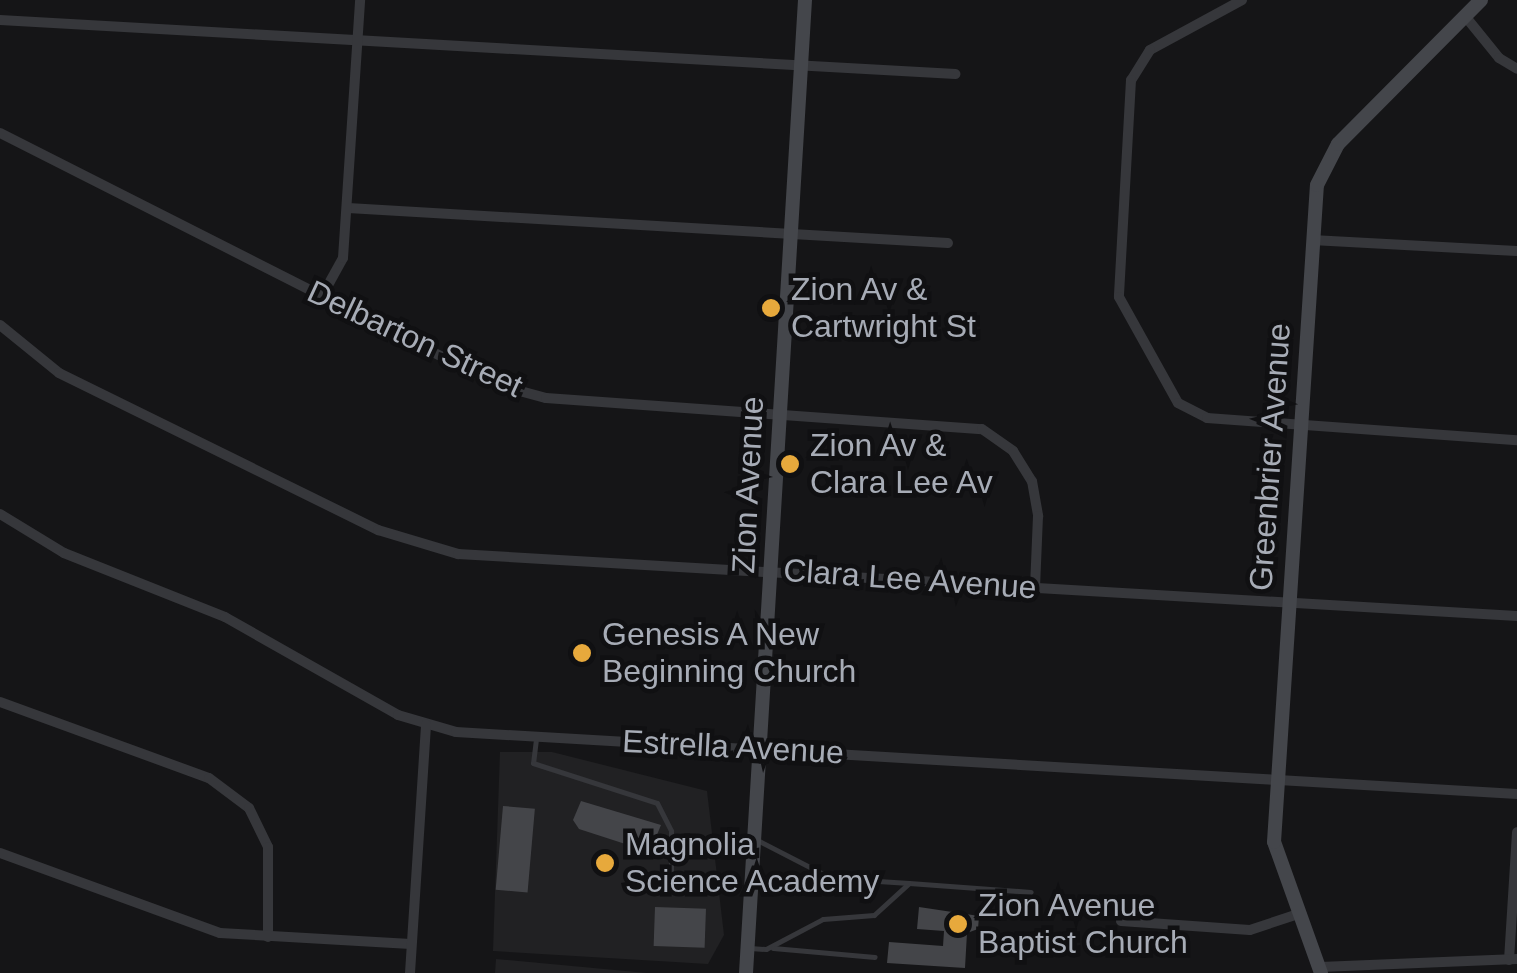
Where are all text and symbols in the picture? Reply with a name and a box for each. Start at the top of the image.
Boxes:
place label: Zion Av & Cartwright St [791,271,976,346]
street label: Delbarton Street [301,272,529,406]
marker: Zion Av & Cartwright St [760,297,782,319]
street label: Greenbrier Avenue [1241,321,1299,593]
street label: Zion Avenue [724,395,772,575]
place label: Zion Av & Clara Lee Av [810,427,994,502]
marker: Zion Av & Clara Lee Av [779,453,801,475]
street label: Clara Lee Avenue [781,551,1039,607]
place label: Genesis A New Beginning Church [602,616,856,691]
marker: Genesis A New Beginning Church [571,642,593,664]
street label: Estrella Avenue [620,722,846,772]
place label: Magnolia Science Academy [625,826,881,901]
marker: Magnolia Science Academy [594,852,616,874]
place label: Zion Avenue Baptist Church [978,887,1188,962]
marker: Zion Avenue Baptist Church [947,913,969,935]

